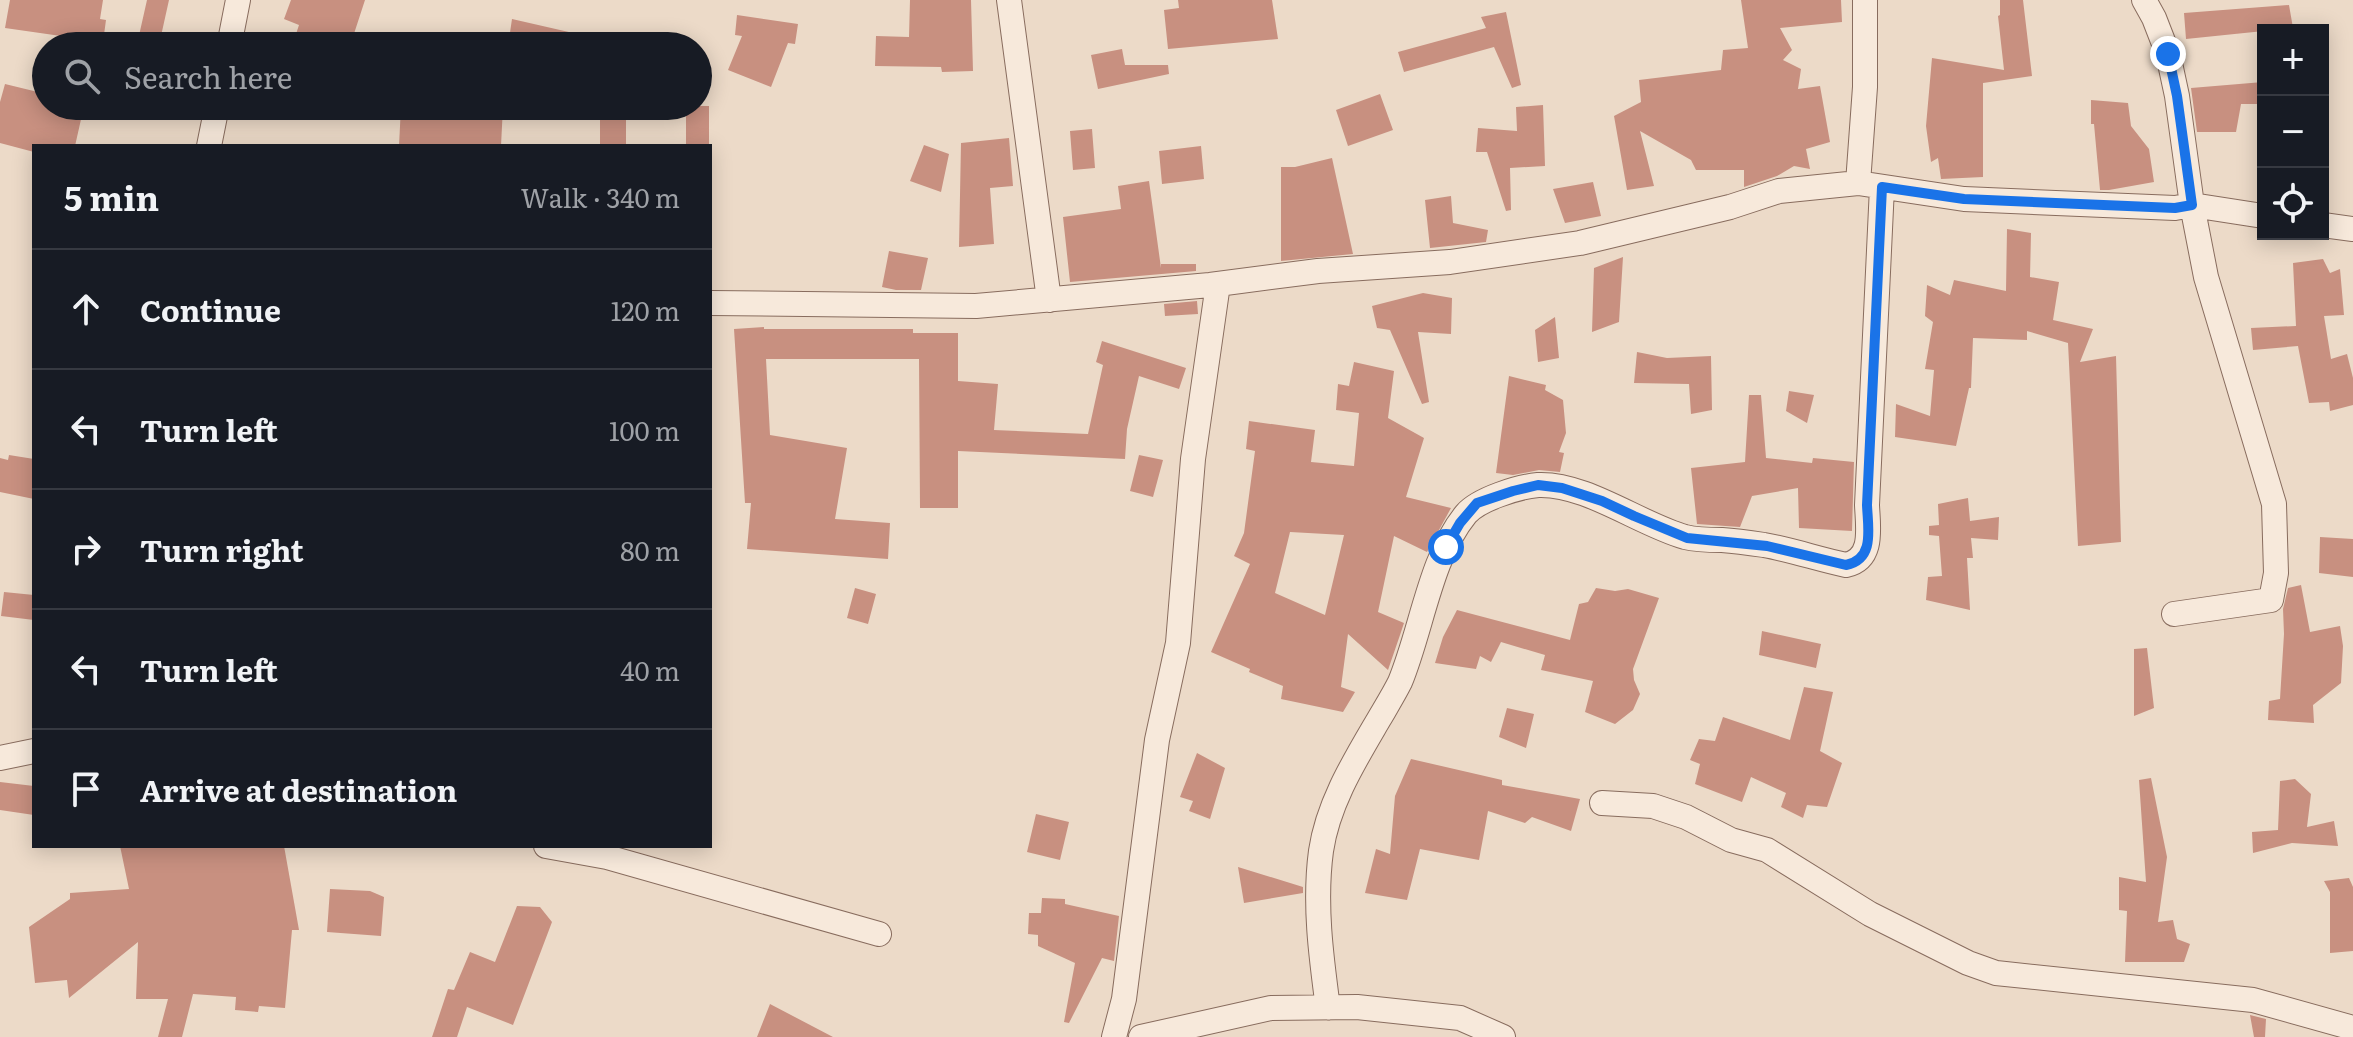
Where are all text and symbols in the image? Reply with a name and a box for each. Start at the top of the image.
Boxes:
map controls [2257,24,2329,240]
button: + [2257,24,2329,96]
search box [32,32,712,120]
route end [2150,36,2186,72]
icon: search [60,54,104,98]
text: Search here [124,54,292,98]
button: − [2257,96,2329,168]
button: locate [2257,168,2329,240]
text: 5 min [64,171,159,221]
text: Walk · 340 m [521,177,680,216]
icon: ahead [64,287,108,331]
text: Continue [140,287,281,331]
text: 120 m [611,290,680,329]
icon: left [64,407,108,451]
text: Turn left [140,407,278,451]
text: 100 m [609,410,680,449]
icon: right [64,527,108,571]
text: Turn right [140,527,304,571]
route start [1428,529,1464,565]
text: 80 m [620,530,680,569]
icon: left [64,647,108,691]
text: Turn left [140,647,278,691]
text: 40 m [620,650,680,689]
icon: arrive [64,767,108,811]
text: Arrive at destination [140,767,457,811]

